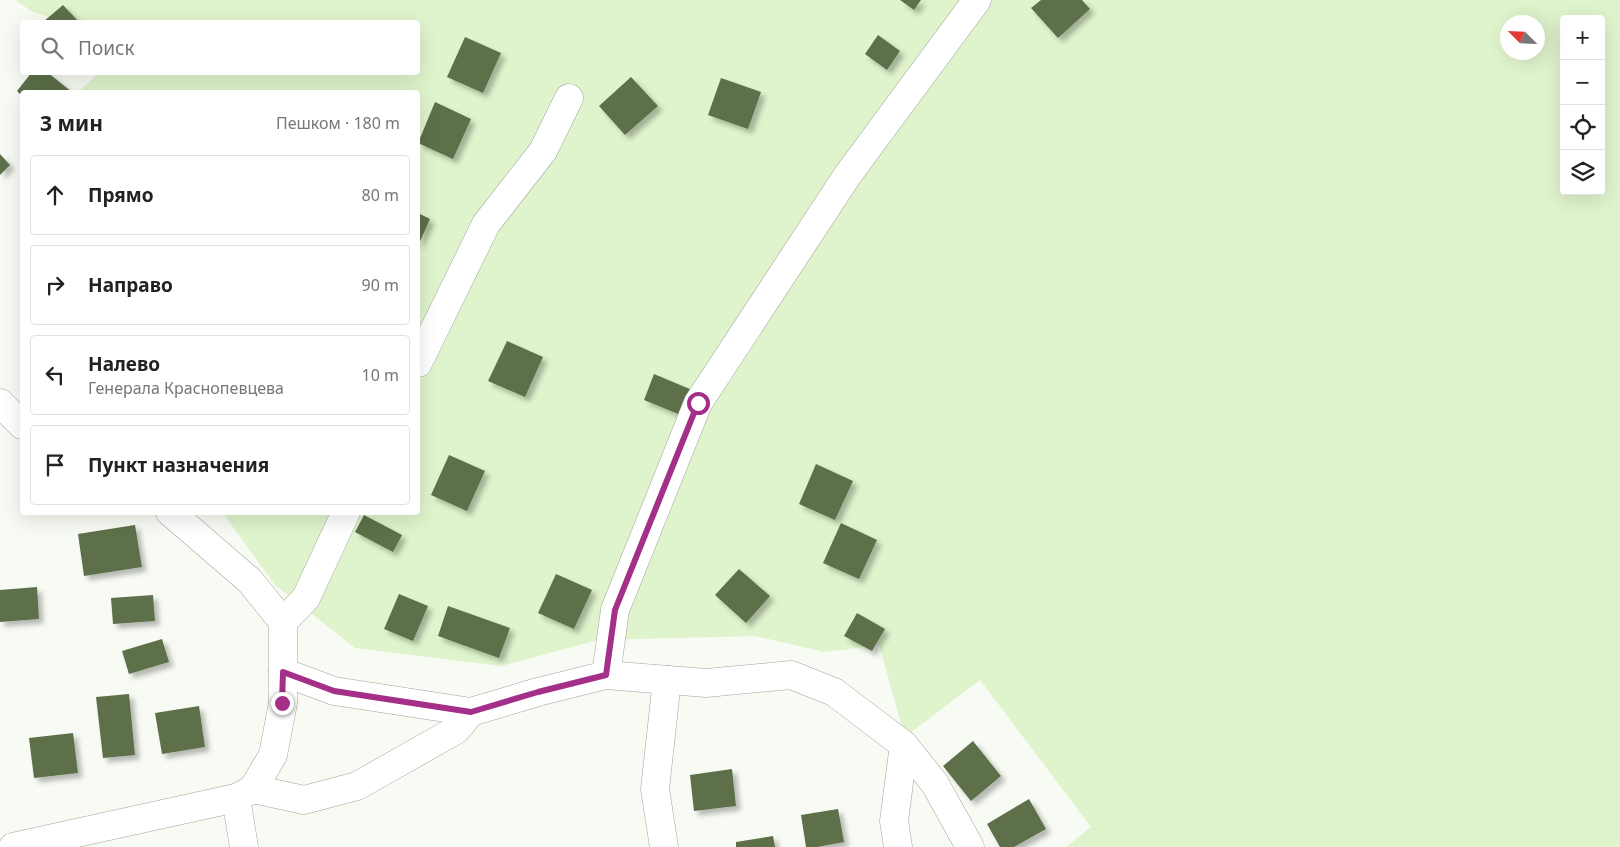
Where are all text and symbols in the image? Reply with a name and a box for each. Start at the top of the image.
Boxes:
north arrow [1500,15,1545,60]
map controls [1560,15,1605,195]
button: + [1560,15,1605,60]
search box [20,20,420,75]
icon: search [38,34,66,62]
text: Поиск [78,35,134,61]
button: − [1560,60,1605,105]
button: locate [1560,105,1605,150]
text: 3 мин [40,109,103,137]
text: Пешком · 180 m [276,112,400,134]
button: layers [1560,150,1605,195]
icon: ahead [41,181,69,209]
text: Прямо [88,182,154,208]
text: 80 m [362,184,399,206]
icon: right [41,271,69,299]
text: Направо [88,272,173,298]
text: 90 m [362,274,399,296]
text: Налево [88,351,160,377]
icon: left [41,361,69,389]
text: 10 m [362,364,399,386]
text: Генерала Краснопевцева [88,377,284,399]
route start [687,392,710,415]
icon: arrive [41,451,69,479]
text: Пункт назначения [88,452,269,478]
route end [271,692,294,715]

